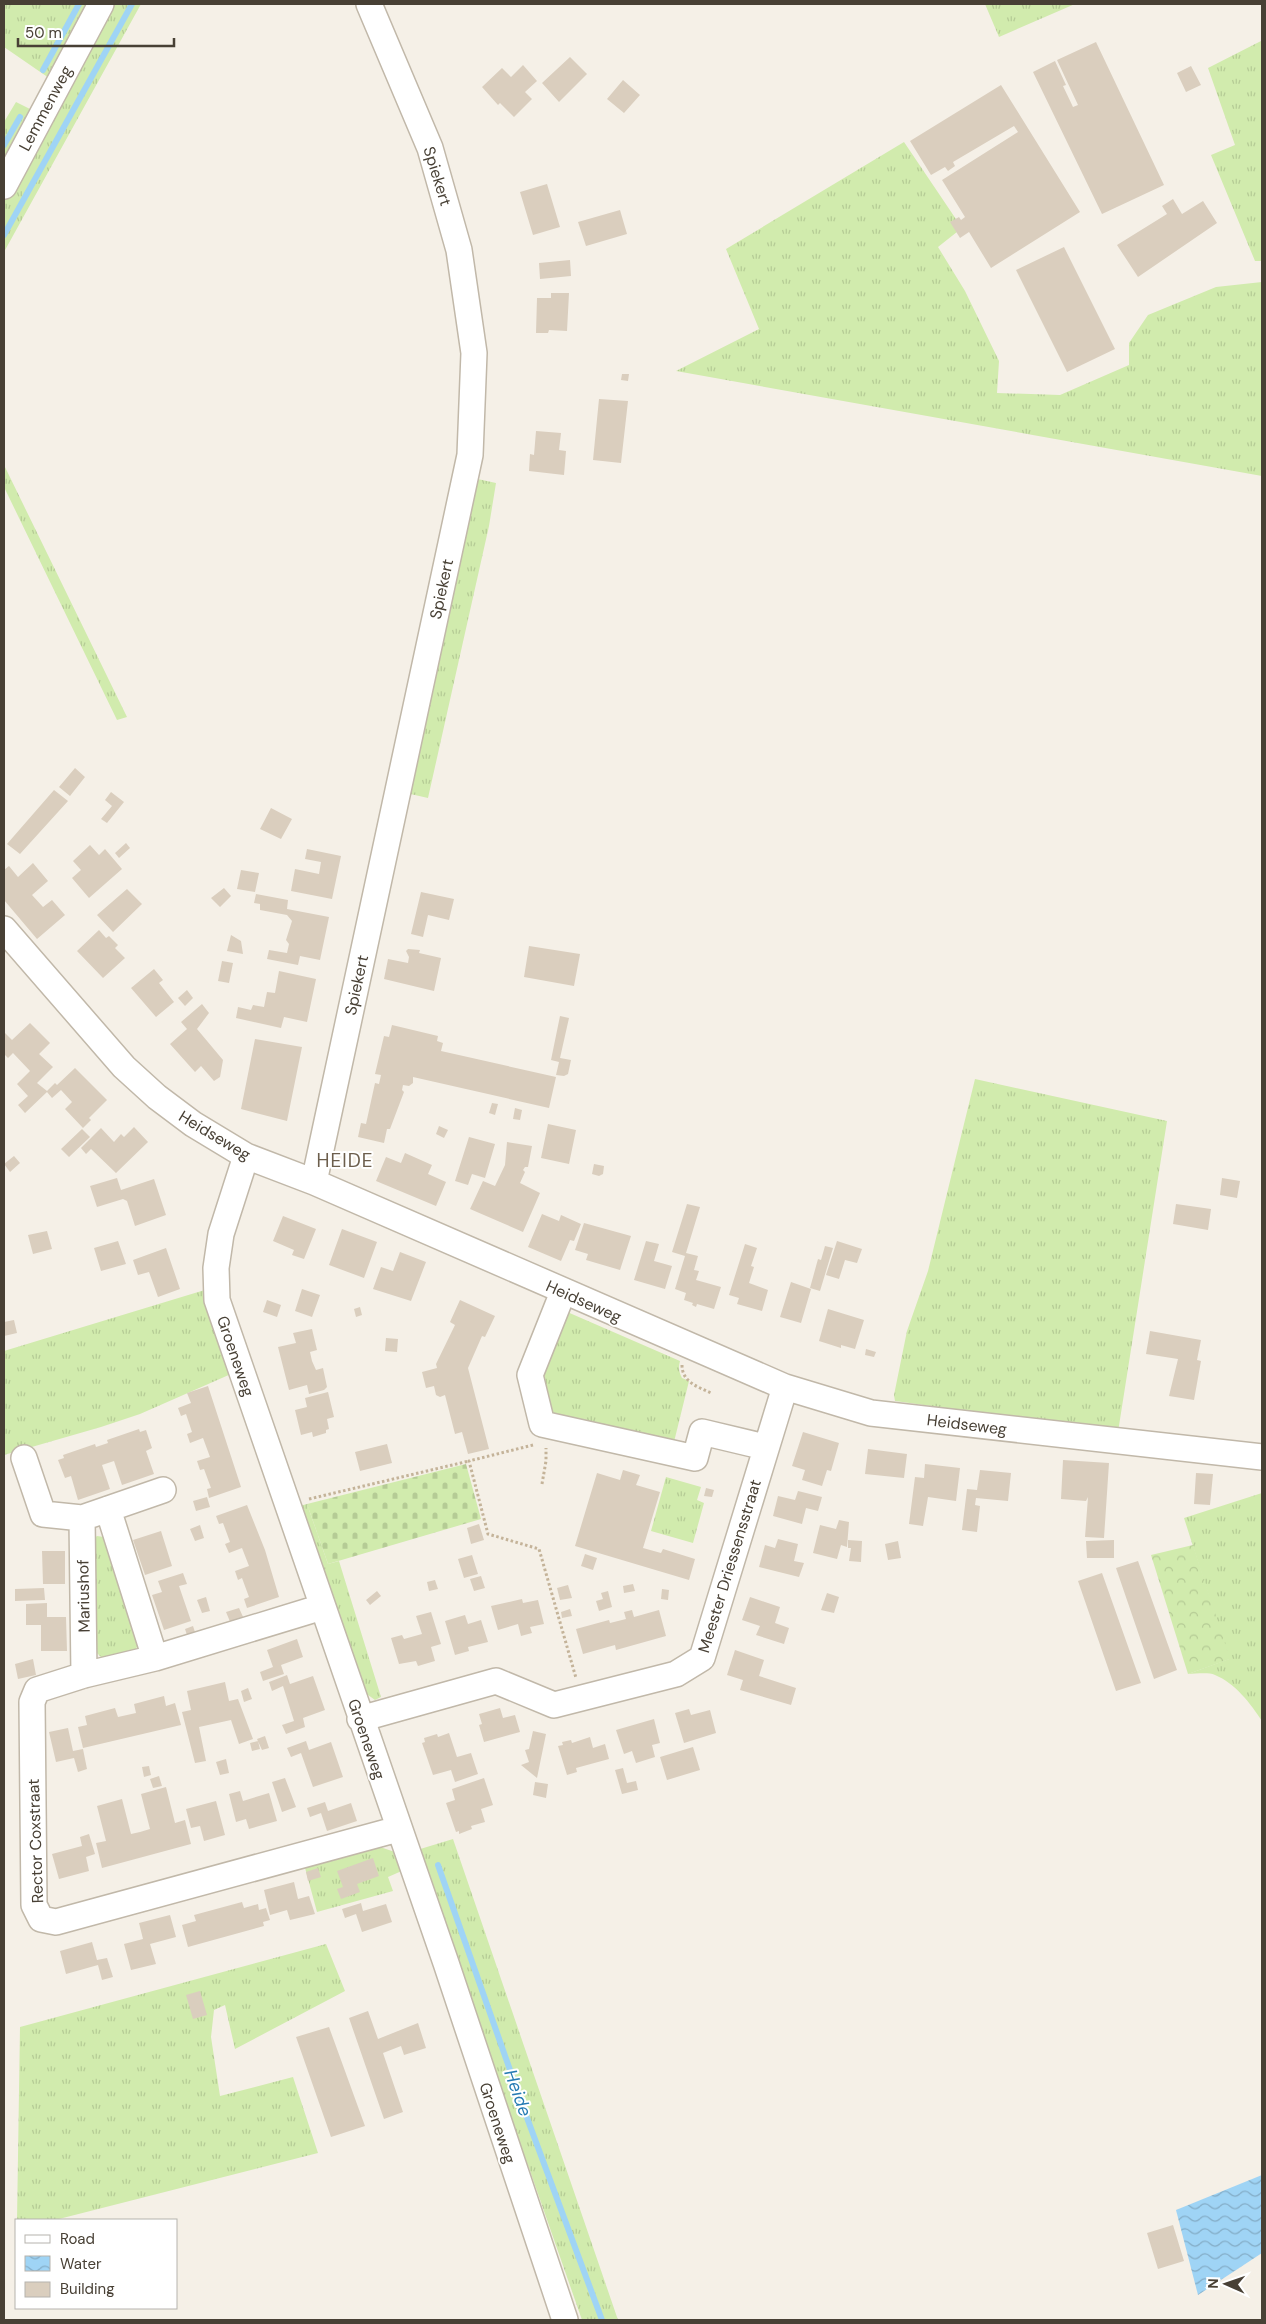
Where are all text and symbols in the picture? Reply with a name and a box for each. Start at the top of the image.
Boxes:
scale bar [18,15,174,47]
text: 50 m [25,23,62,43]
street label: Lemmenweg [14,62,77,155]
street label: Spiekert [419,144,456,208]
street label: Spiekert [425,557,458,621]
street label: Spiekert [340,953,373,1017]
street label: Heidseweg [175,1106,255,1165]
district label: HEIDE [317,1148,373,1173]
street label: Heidseweg [543,1275,625,1327]
street label: Groeneweg [212,1313,259,1399]
street label: Heidseweg [926,1409,1008,1440]
street label: Meester Driessensstraat [693,1477,766,1655]
street label: Mariushof [72,1559,95,1633]
street label: Groeneweg [343,1696,390,1782]
street label: Rector Coxstraat [23,1778,48,1904]
water label: Heide [498,2066,538,2120]
street label: Groeneweg [475,2080,521,2166]
legend [15,2219,178,2309]
text: Road [60,2229,95,2249]
text: Water [60,2254,102,2274]
north arrow [1201,2259,1251,2309]
text: N [1204,2278,1222,2289]
text: Building [60,2279,115,2299]

